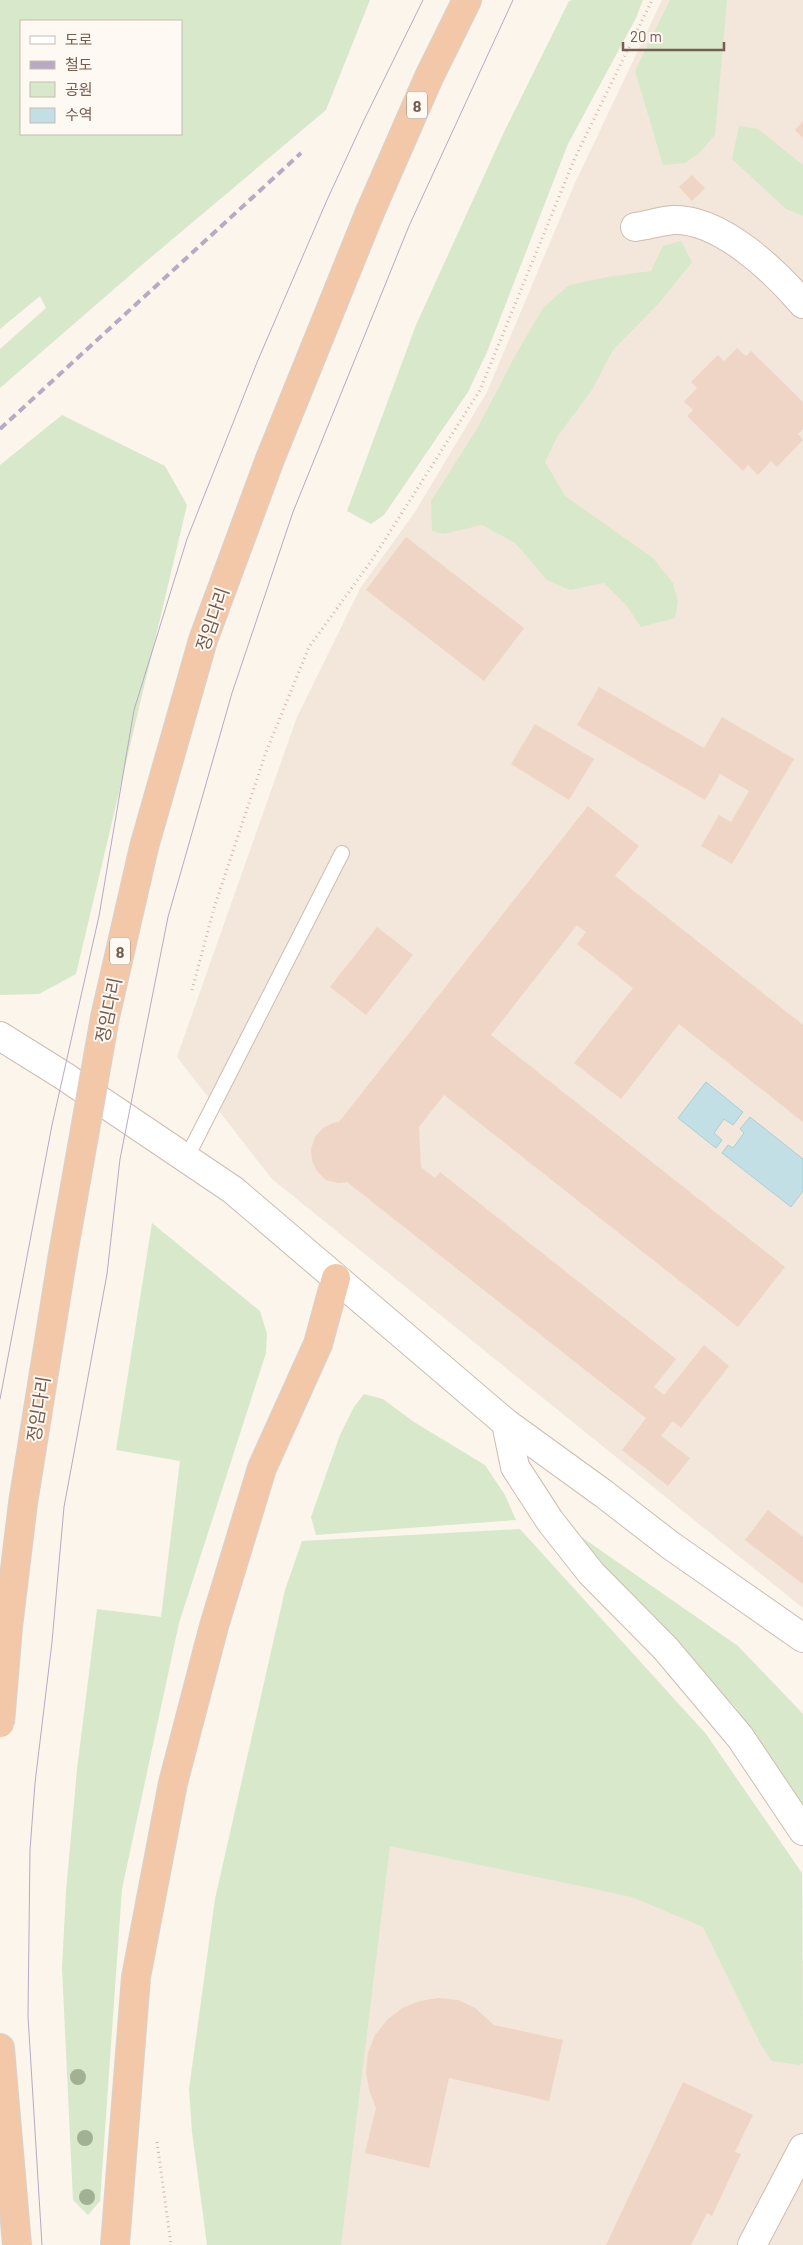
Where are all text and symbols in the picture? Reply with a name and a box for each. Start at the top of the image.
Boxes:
legend [20,20,182,135]
scale bar [623,20,724,52]
text: 20 m [630,27,662,45]
text: 도로 [65,30,93,48]
text: 철도 [65,55,93,73]
text: 공원 [65,80,93,98]
road number: 8 [407,92,427,118]
text: 수역 [65,105,93,123]
street label: 정임다리 [191,584,233,654]
road number: 8 [110,938,130,964]
street label: 정임다리 [90,975,126,1045]
street label: 정임다리 [22,1375,54,1443]

